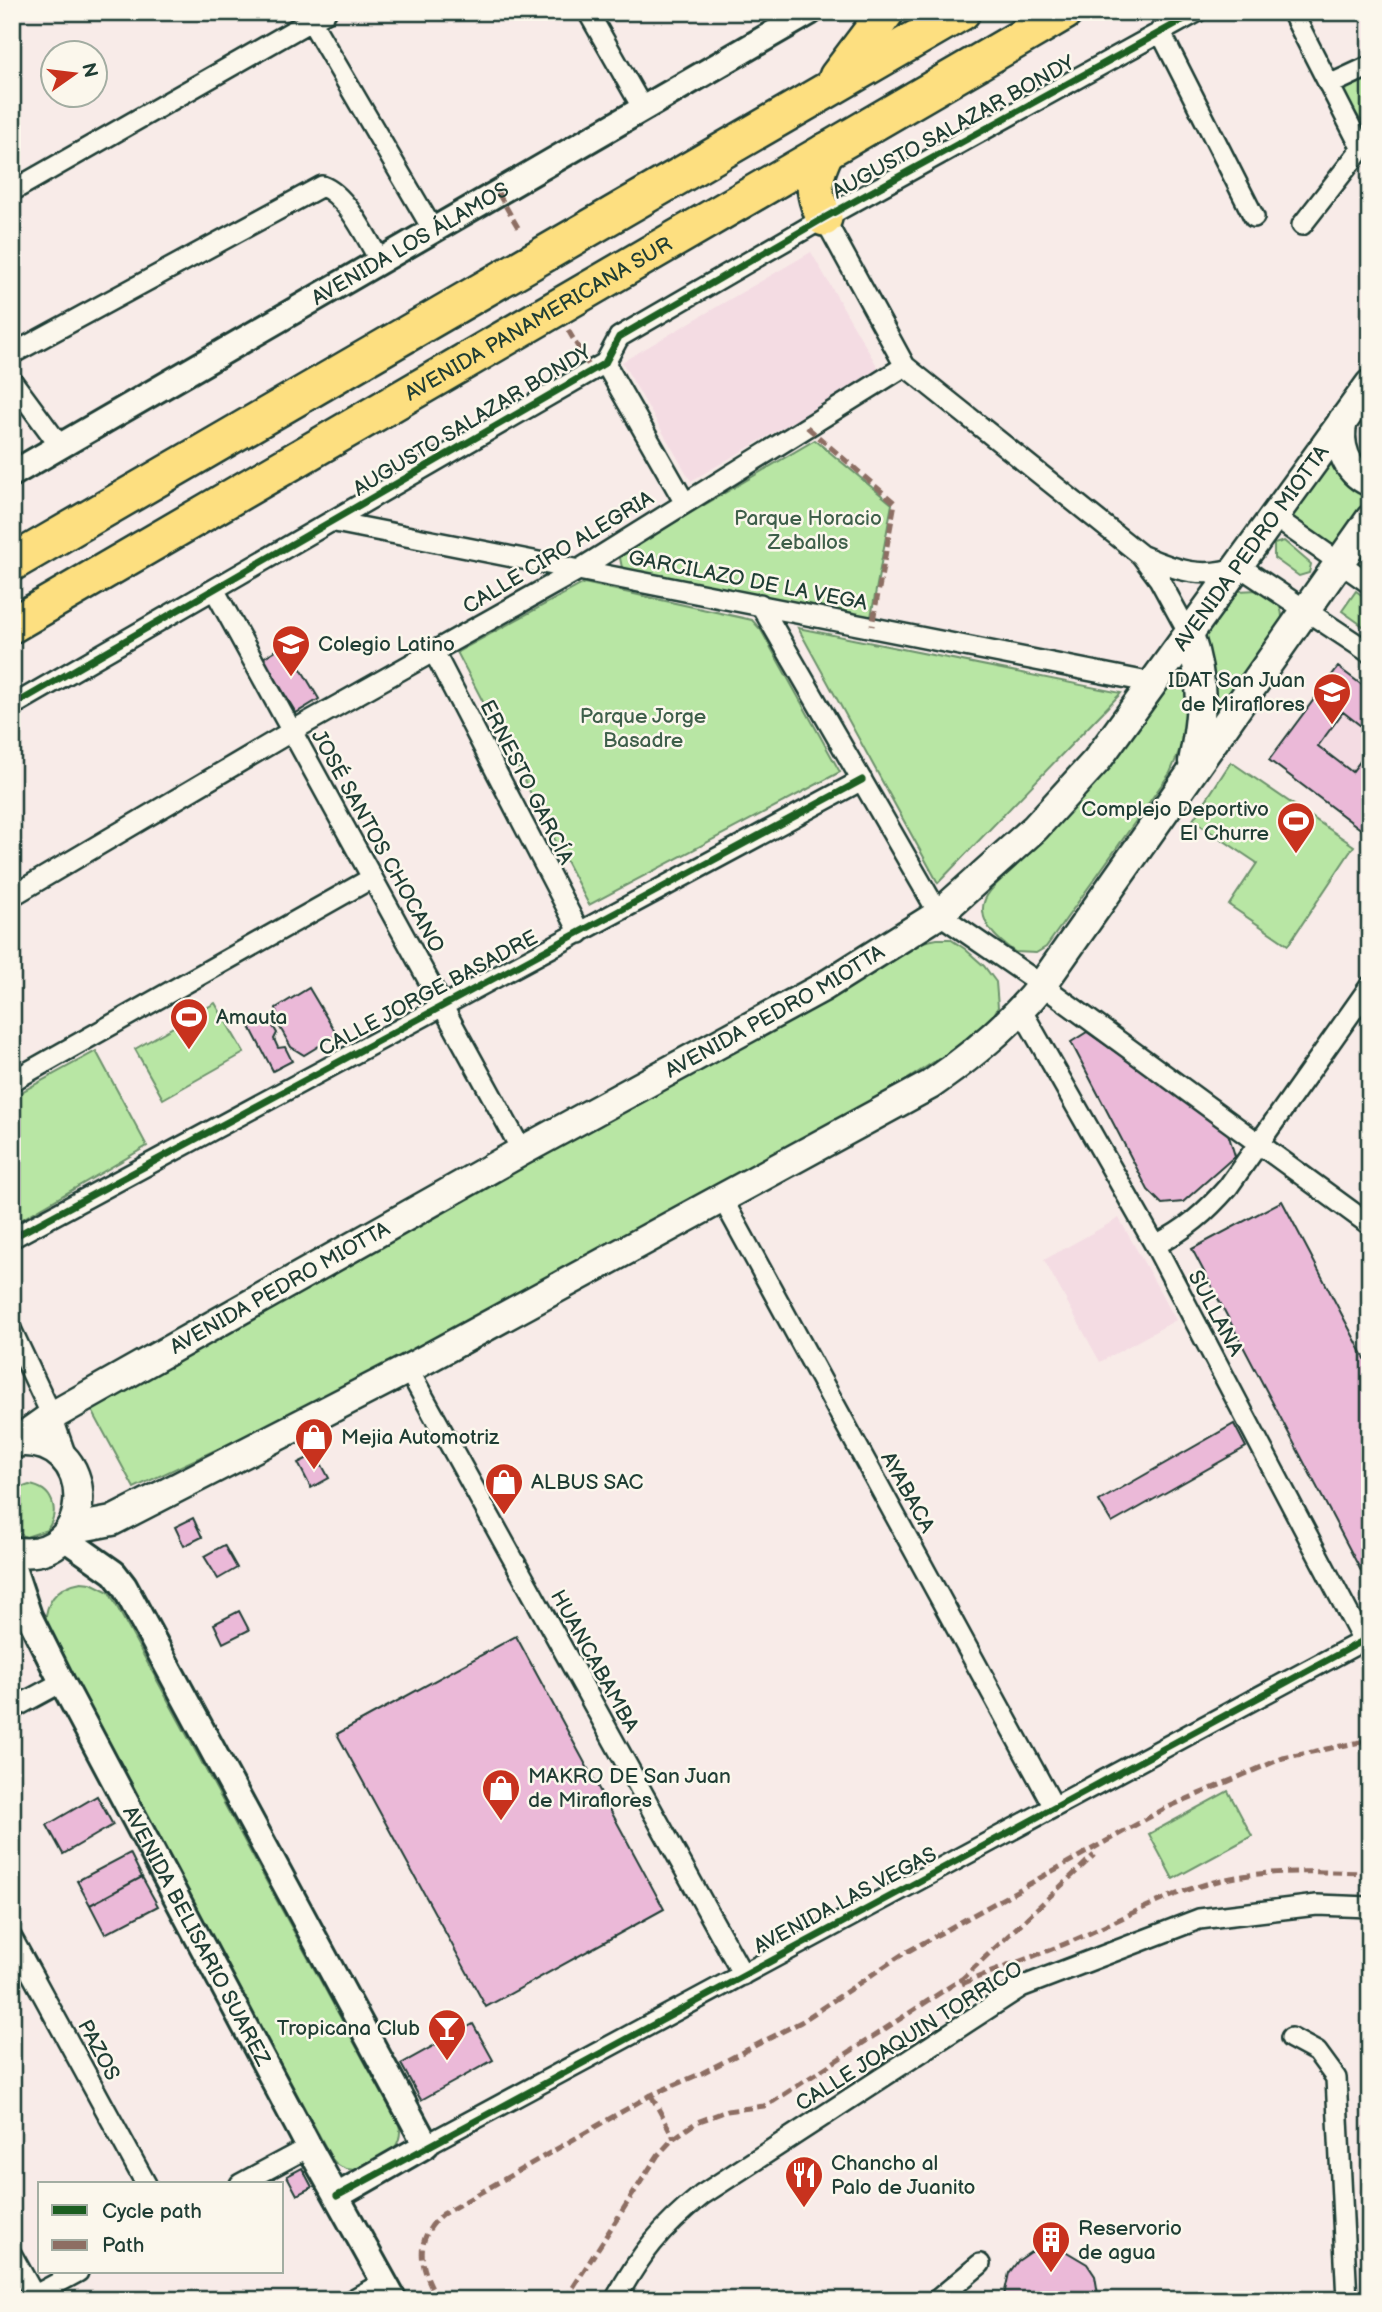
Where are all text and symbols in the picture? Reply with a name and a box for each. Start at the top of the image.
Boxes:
north arrow [38,38,108,108]
street label: AUGUSTO SALAZAR BONDY [828,50,1079,205]
text: N [76,61,102,80]
street label: AVENIDA LOS ÁLAMOS [307,177,513,311]
street label: AVENIDA PANAMERICANA SUR [401,232,677,407]
street label: AUGUSTO SALAZAR BONDY [349,339,596,502]
street label: AVENIDA PEDRO MIOTTA [1168,440,1334,656]
street label: CALLE CIRO ALEGRIA [458,486,658,619]
park label: Parque Horacio Zeballos [734,506,882,555]
street label: GARCILAZO DE LA VEGA [626,545,870,616]
school or university icon: Colegio Latino [270,623,312,678]
place label: Colegio Latino [318,632,455,657]
place label: IDAT San Juan de Miraflores [1168,668,1305,717]
school or university icon: IDAT San Juan de Miraflores [1311,671,1353,726]
street label: ERNESTO GARCÍA [474,696,579,869]
park label: Parque Jorge Basadre [580,704,706,753]
street label: JOSÉ SANTOS CHOCANO [306,725,449,957]
place label: Complejo Deportivo El Churre [1081,797,1269,846]
sports icon: Complejo Deportivo El Churre [1275,800,1317,855]
street label: CALLE JORGE BASADRE [314,925,542,1062]
street label: AVENIDA PEDRO MIOTTA [661,939,889,1084]
sports icon: Amauta [168,996,210,1051]
place label: Amauta [216,1005,287,1030]
street label: AVENIDA PEDRO MIOTTA [166,1216,394,1360]
street label: SULLANA [1183,1266,1249,1361]
shop icon: Mejia Automotriz [293,1416,335,1471]
place label: Mejia Automotriz [341,1425,500,1450]
street label: AYABACA [875,1447,940,1537]
shop icon: ALBUS SAC [483,1461,525,1516]
place label: ALBUS SAC [531,1470,644,1495]
street label: HUANCABAMBA [545,1586,644,1737]
place label: MAKRO DE San Juan de Miraflores [528,1764,731,1813]
shop icon: MAKRO DE San Juan de Miraflores [480,1767,522,1822]
street label: AVENIDA BELISARIO SUAREZ [117,1802,276,2070]
street label: AVENIDA LAS VEGAS [750,1842,941,1959]
street label: CALLE JOAQUIN TORRICO [791,1956,1027,2117]
bar icon: Tropicana Club [426,2007,468,2062]
street label: PAZOS [72,2016,125,2085]
place label: Tropicana Club [277,2016,420,2041]
place label: Chancho al Palo de Juanito [831,2151,976,2200]
restaurant icon: Chancho al Palo de Juanito [783,2154,825,2209]
legend [38,2182,284,2274]
text: Cycle path [102,2199,202,2224]
place label: Reservorio de agua [1078,2216,1182,2265]
building icon: Reservorio de agua [1030,2219,1072,2274]
text: Path [102,2233,144,2258]

